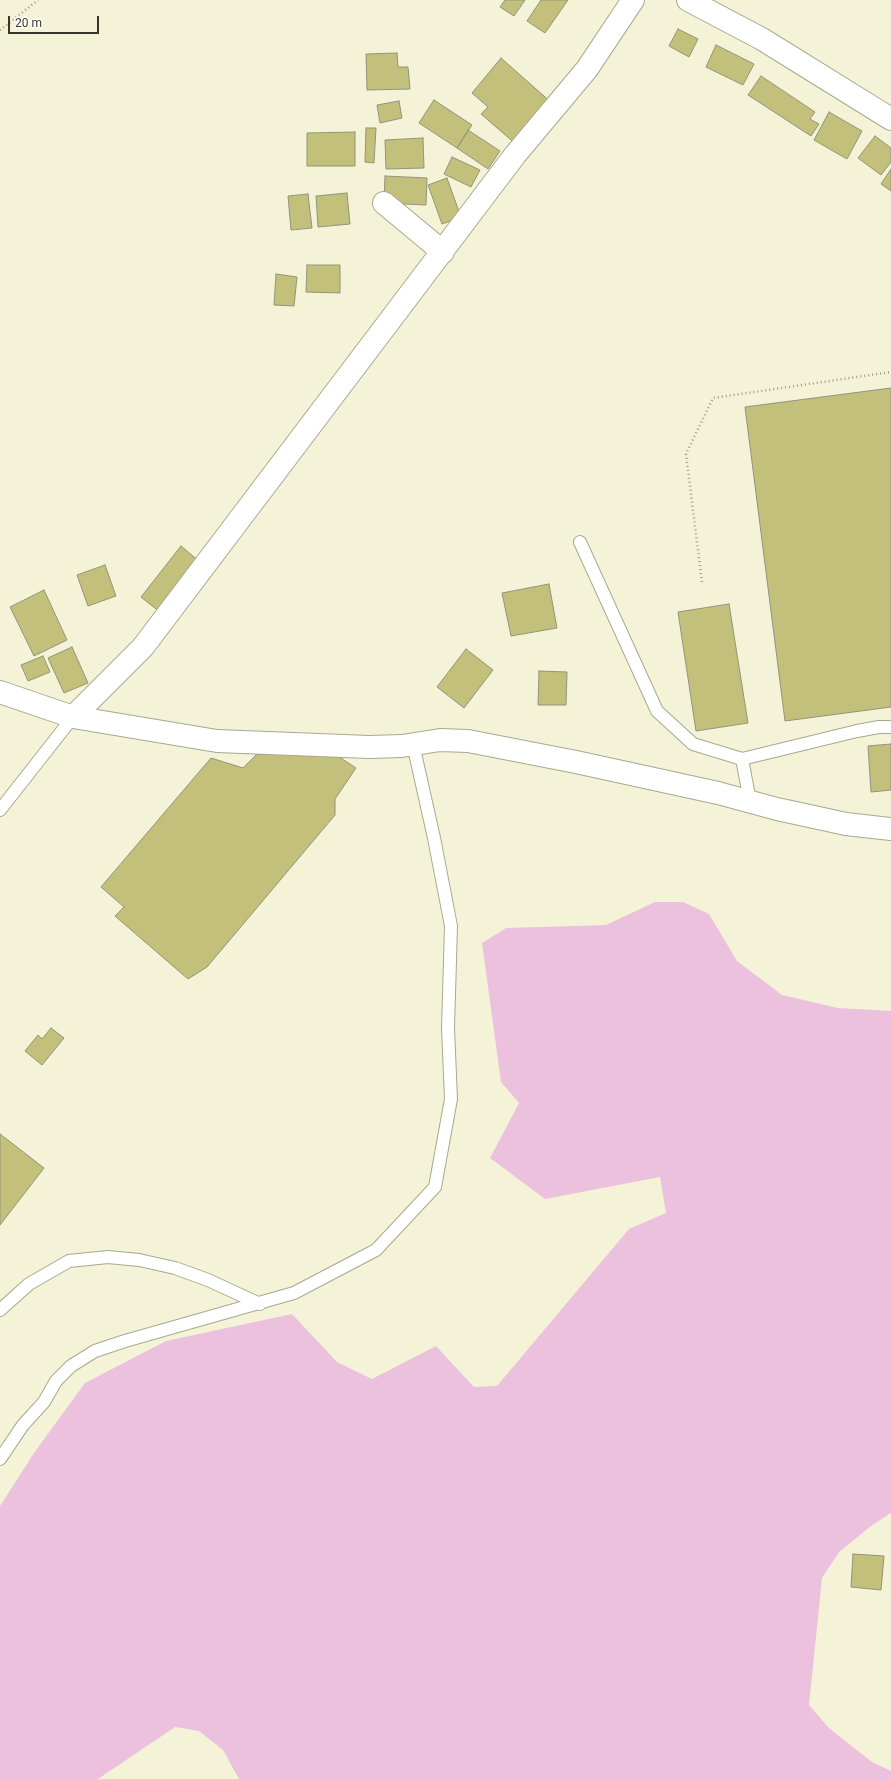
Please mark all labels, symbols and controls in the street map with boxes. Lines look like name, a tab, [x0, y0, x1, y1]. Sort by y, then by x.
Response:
scale bar	[10, 8, 101, 34]
text: 20 m	[15, 16, 42, 30]

